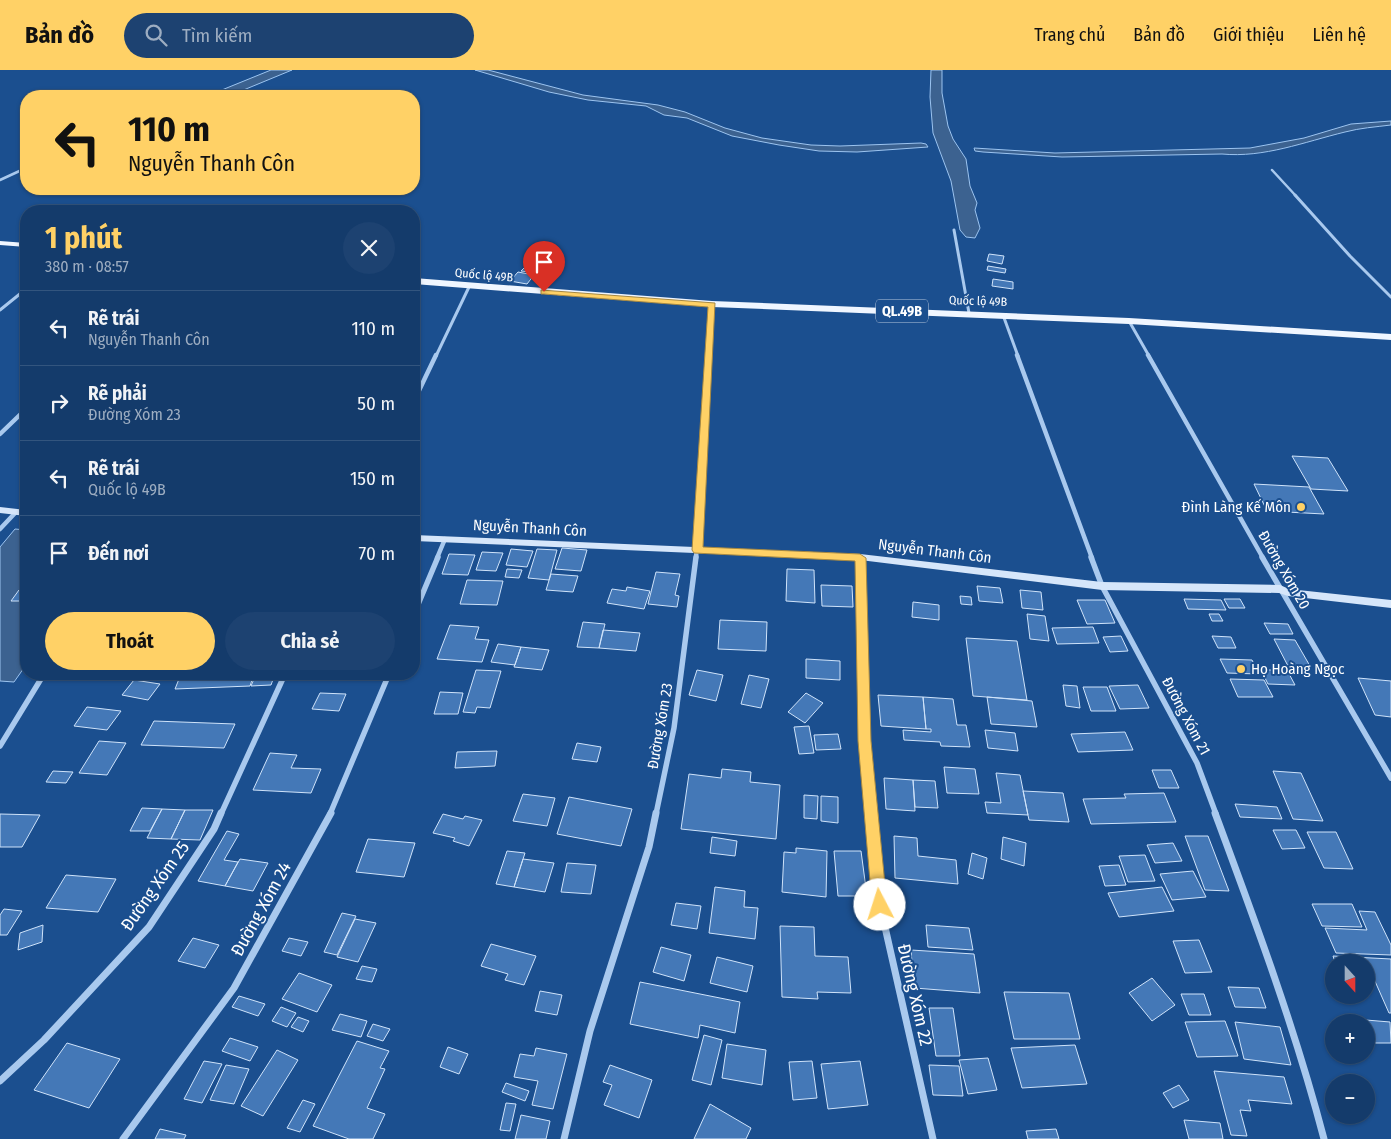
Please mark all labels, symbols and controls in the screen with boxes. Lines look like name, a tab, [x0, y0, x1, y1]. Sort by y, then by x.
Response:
search box	[124, 13, 474, 58]
text: Bản đồ	[25, 21, 94, 49]
icon: search	[142, 21, 170, 49]
text: Tìm kiếm	[182, 24, 252, 47]
text: Trang chủ	[1034, 24, 1105, 46]
text: Bản đồ	[1133, 24, 1185, 46]
text: Giới thiệu	[1213, 24, 1285, 46]
text: Liên hệ	[1313, 24, 1366, 46]
text: 110 m	[128, 108, 210, 150]
icon: left	[45, 110, 110, 175]
text: Nguyễn Thanh Côn	[128, 150, 295, 177]
text: 1 phút	[45, 220, 122, 256]
button: close	[343, 222, 395, 274]
pin	[523, 241, 565, 292]
icon: arrive	[530, 248, 558, 276]
text: 380 m · 08:57	[45, 257, 129, 276]
street label: Quốc lộ 49B	[454, 264, 514, 285]
street label: Quốc lộ 49B	[949, 292, 1008, 309]
road number: QL.49B	[876, 300, 928, 322]
text: Rẽ trái	[88, 307, 139, 330]
icon: left	[45, 314, 73, 342]
text: 110 m	[351, 317, 395, 340]
text: Nguyễn Thanh Côn	[88, 330, 210, 349]
text: Rẽ phải	[88, 382, 147, 405]
icon: right	[45, 389, 73, 417]
text: 50 m	[357, 392, 395, 415]
text: Đường Xóm 23	[88, 405, 181, 424]
text: Rẽ trái	[88, 457, 139, 480]
icon: left	[45, 464, 73, 492]
text: 150 m	[350, 467, 395, 490]
text: Quốc lộ 49B	[88, 480, 166, 499]
place label: Đình Làng Kế Môn	[1181, 498, 1291, 516]
marker: Đình Làng Kế Môn	[1295, 501, 1307, 513]
street label: Nguyễn Thanh Côn	[473, 516, 587, 540]
street label: Đường Xóm 20	[1254, 527, 1314, 613]
street label: Nguyễn Thanh Côn	[877, 535, 993, 567]
icon: arrive	[45, 539, 73, 567]
text: Đến nơi	[88, 542, 149, 565]
text: 70 m	[359, 542, 395, 565]
button: Thoát	[45, 612, 215, 670]
button: Chia sẻ	[225, 612, 395, 670]
place label: Họ Hoàng Ngọc	[1251, 660, 1345, 678]
marker: Họ Hoàng Ngọc	[1235, 663, 1247, 675]
street label: Đường Xóm 21	[1158, 674, 1214, 758]
street label: Đường Xóm 23	[644, 681, 676, 770]
street label: Đường Xóm 25	[116, 837, 194, 935]
street label: Đường Xóm 24	[226, 858, 296, 960]
position arrow	[853, 878, 905, 930]
street label: Đường Xóm 22	[893, 942, 937, 1048]
north arrow	[1325, 954, 1375, 1004]
map controls	[1325, 954, 1375, 1124]
button: +	[1325, 1014, 1375, 1064]
button: −	[1325, 1074, 1375, 1124]

